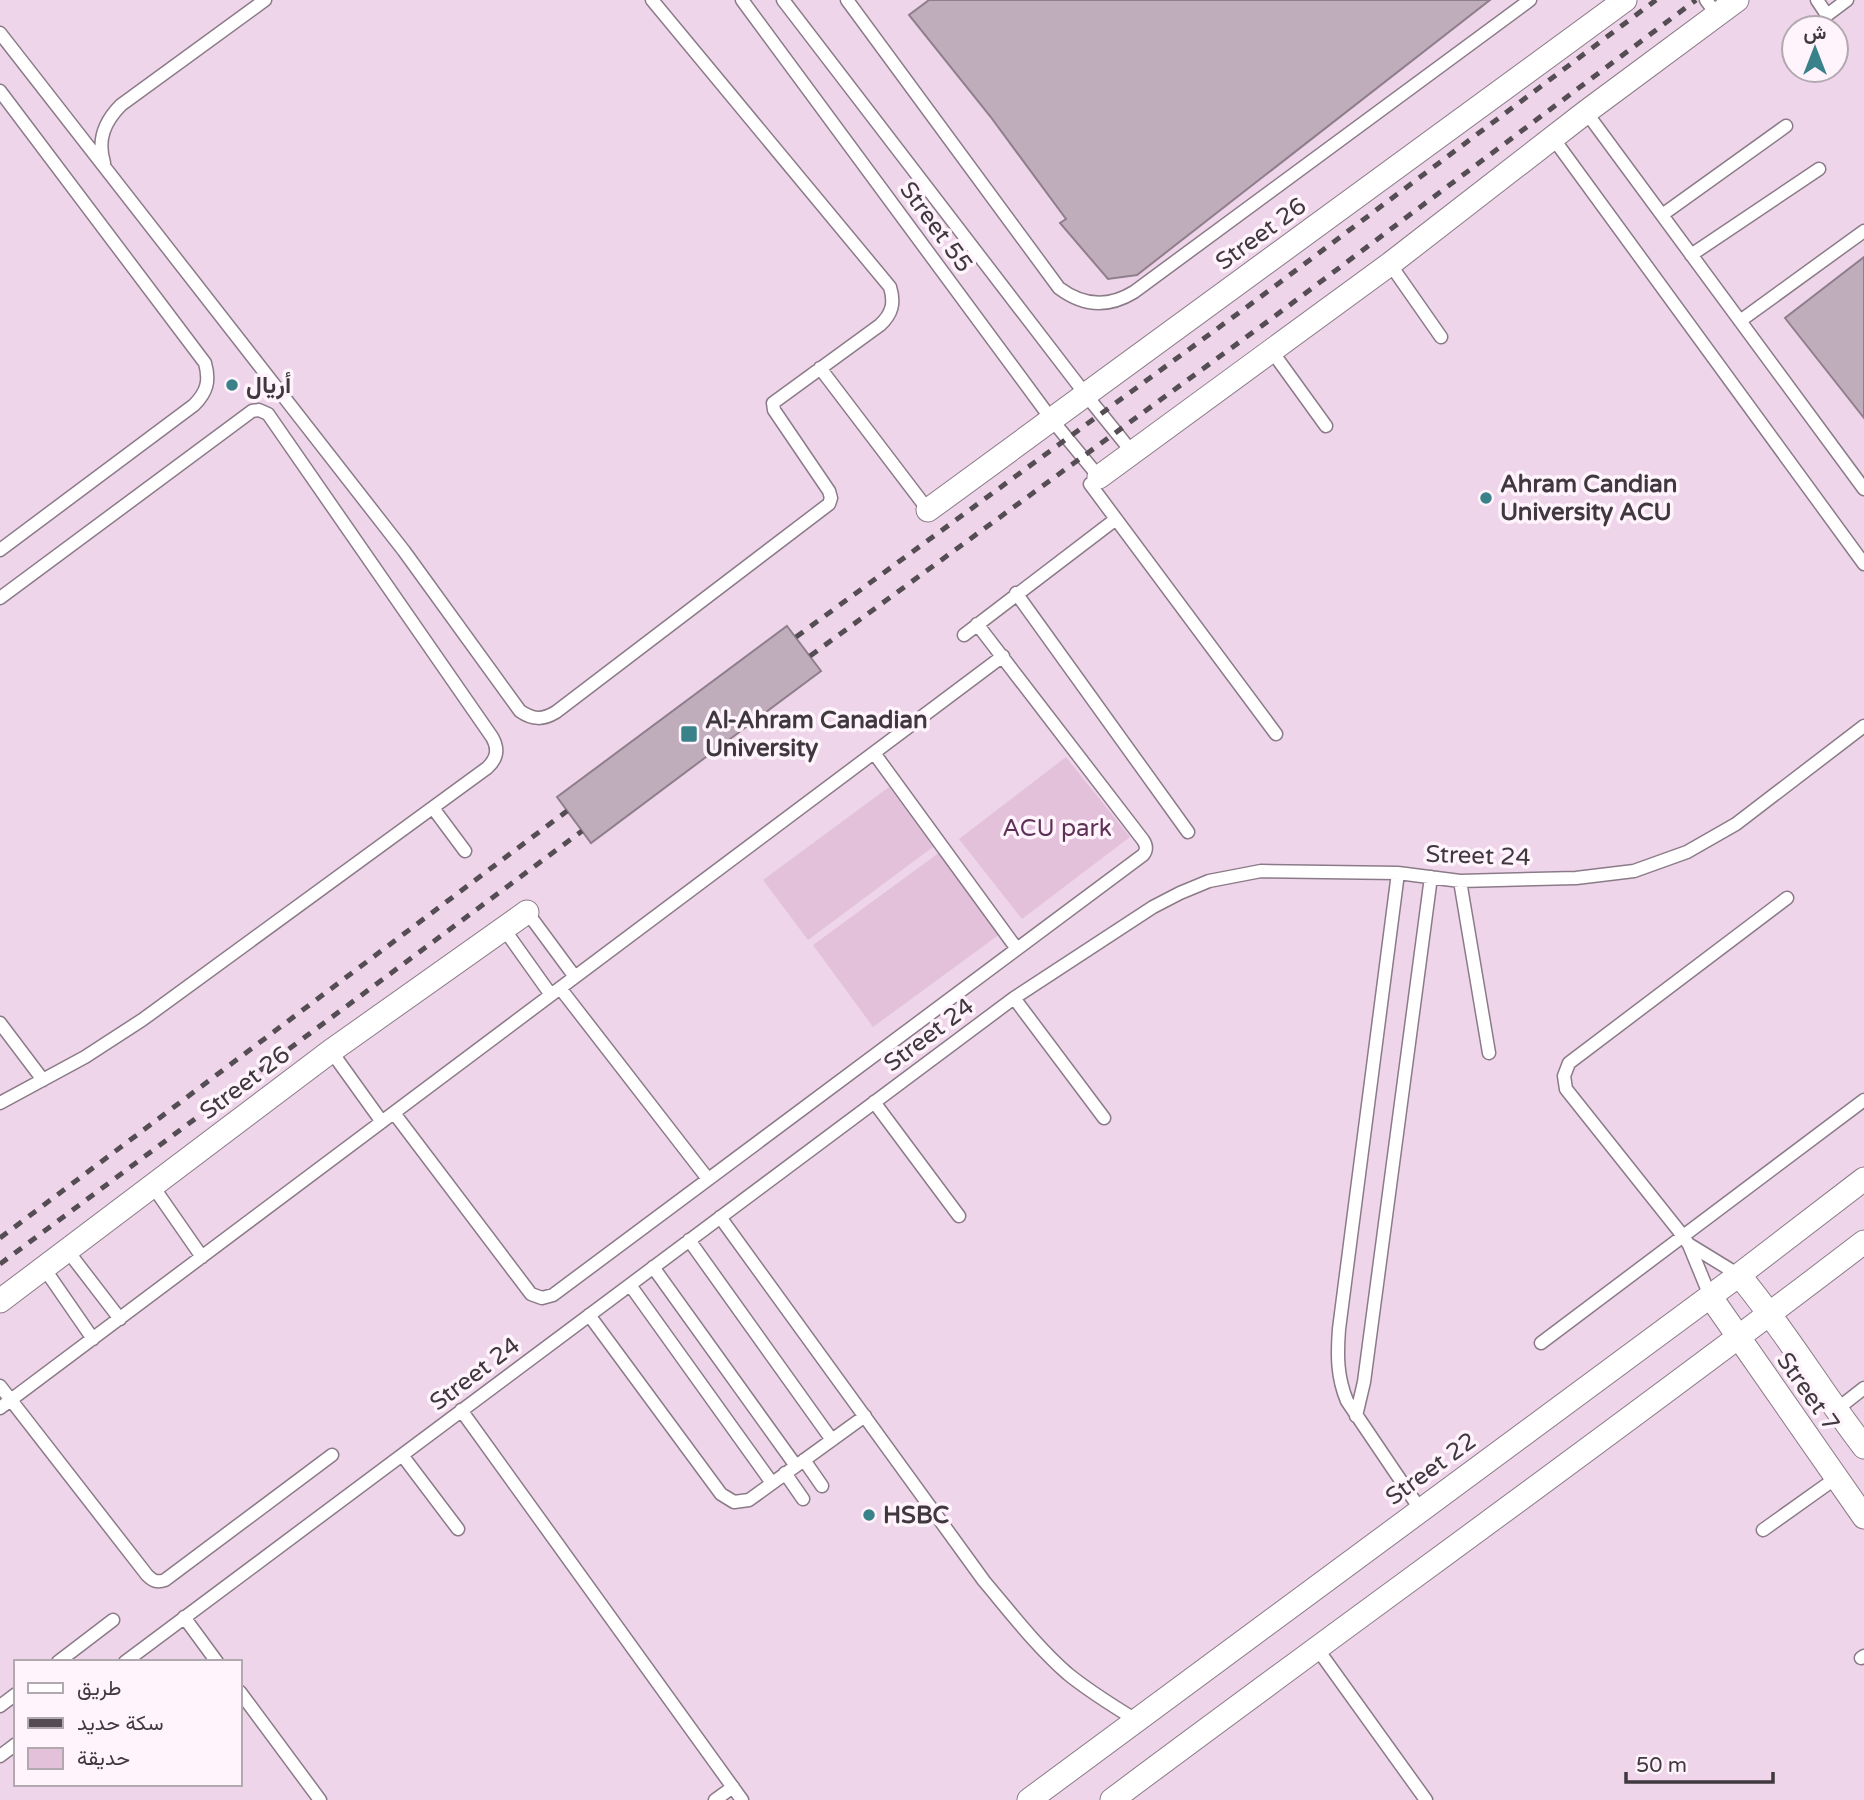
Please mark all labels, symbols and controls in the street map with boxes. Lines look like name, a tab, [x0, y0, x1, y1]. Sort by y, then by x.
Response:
north arrow	[1780, 14, 1850, 84]
text: ش	[1804, 22, 1827, 44]
street label: Street 55	[893, 176, 979, 278]
street label: Street 26	[1210, 191, 1312, 277]
place label: أريال	[246, 371, 291, 400]
marker: أريال	[224, 377, 240, 393]
place label: Ahram Candian University ACU	[1500, 470, 1677, 527]
marker: Ahram Candian University ACU	[1478, 490, 1494, 506]
place label: Al-Ahram Canadian University	[705, 706, 928, 763]
marker: Al-Ahram Canadian University	[679, 724, 699, 744]
park label: ACU park	[1002, 814, 1112, 843]
street label: Street 24	[1425, 840, 1531, 872]
street label: Street 24	[878, 992, 980, 1078]
street label: Street 26	[194, 1040, 296, 1126]
street label: Street 24	[424, 1331, 526, 1417]
street label: Street 7	[1770, 1347, 1846, 1437]
street label: Street 22	[1380, 1426, 1482, 1512]
place label: HSBC	[883, 1501, 950, 1530]
marker: HSBC	[861, 1507, 877, 1523]
legend	[14, 1660, 242, 1786]
text: طريق	[77, 1676, 122, 1701]
text: سكة حديد	[77, 1711, 164, 1736]
scale bar	[1626, 1741, 1773, 1785]
text: حديقة	[77, 1746, 130, 1771]
text: 50 m	[1636, 1753, 1687, 1778]

